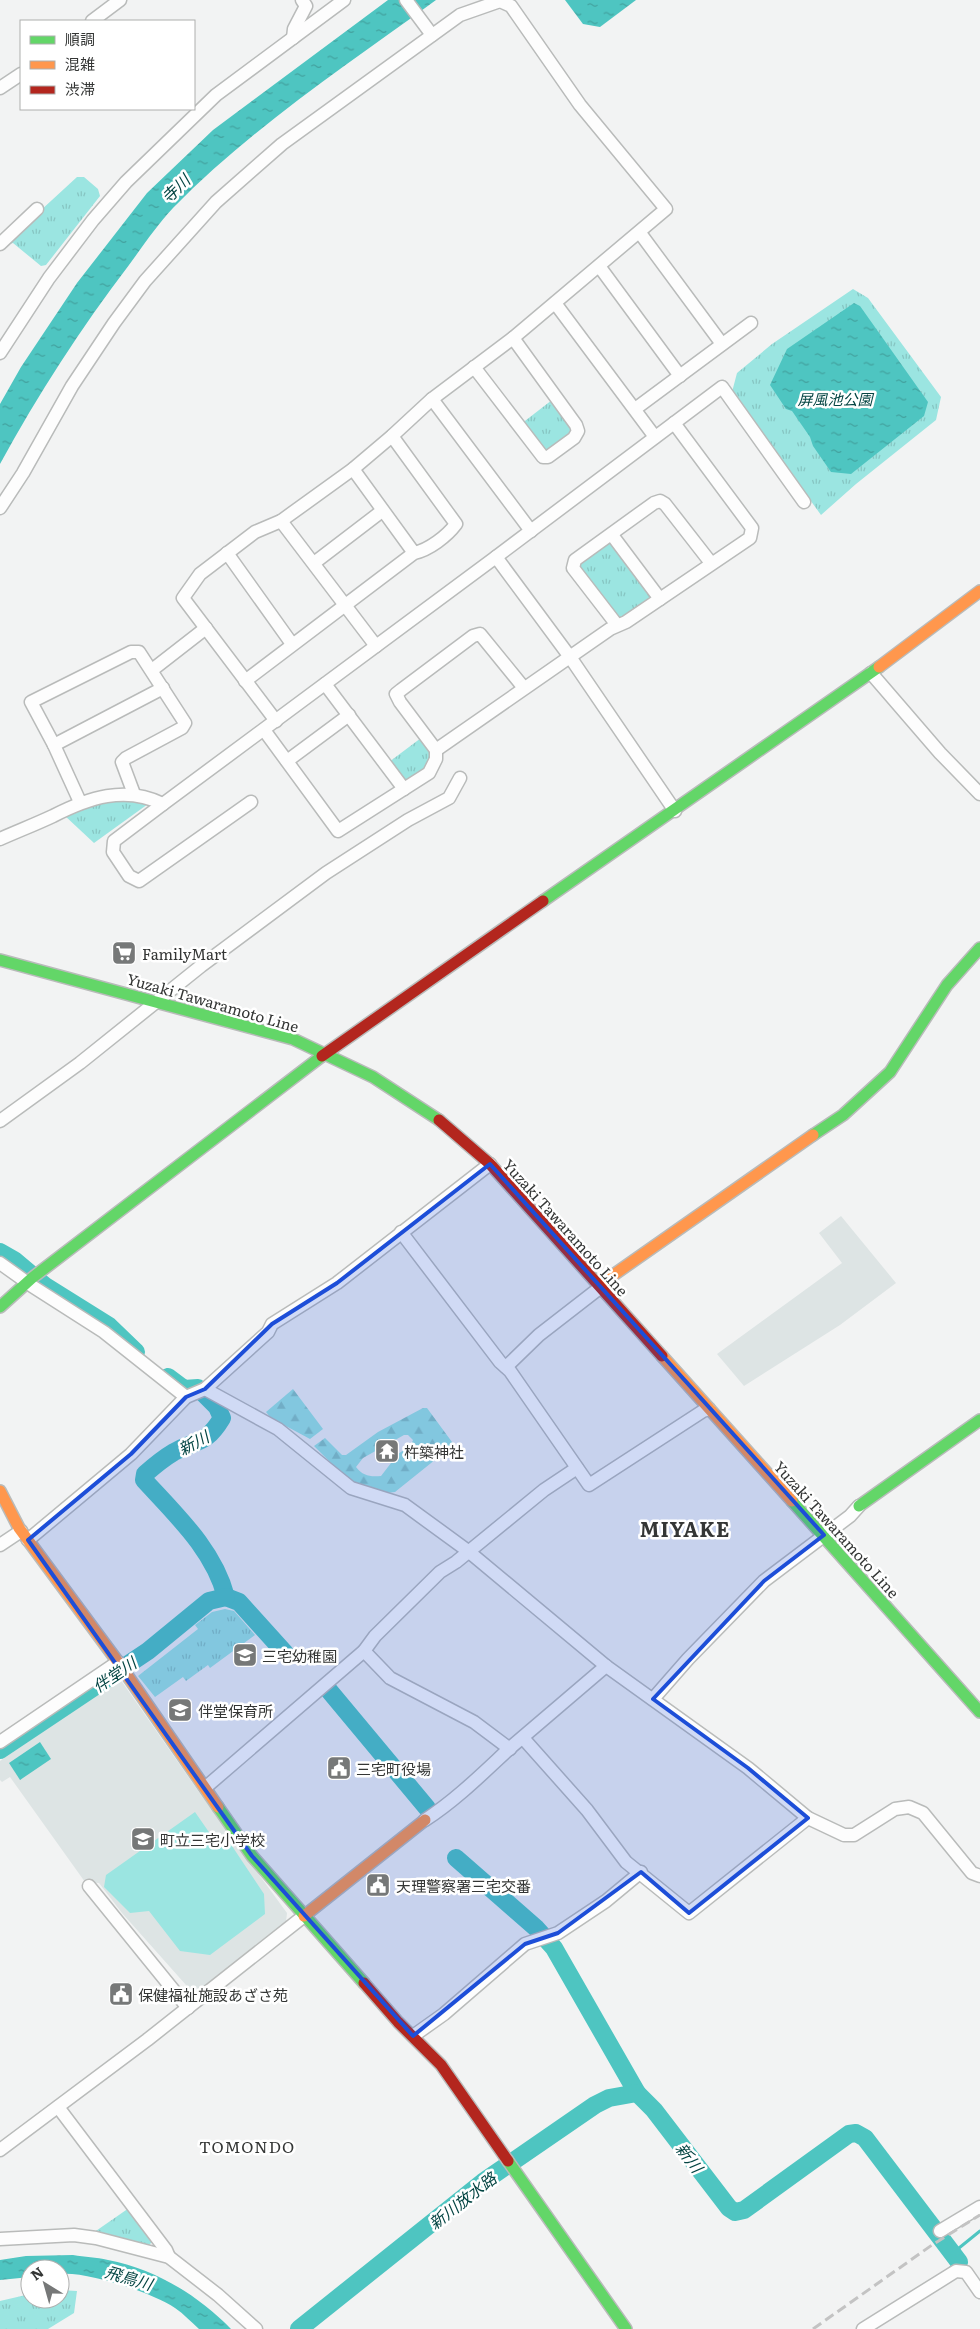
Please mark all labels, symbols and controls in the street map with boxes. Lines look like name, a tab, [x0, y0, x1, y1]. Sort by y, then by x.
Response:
legend	[20, 20, 195, 110]
text: 順調	[65, 27, 95, 50]
text: 混雑	[65, 52, 95, 75]
text: 渋滞	[65, 77, 95, 100]
water label: 寺川	[155, 167, 196, 208]
park label: 屏風池公園	[797, 387, 874, 410]
supermarket icon: FamilyMart	[111, 940, 137, 966]
place label: FamilyMart	[142, 942, 227, 965]
street label: Yuzaki Tawaramoto Line	[124, 966, 302, 1038]
street label: Yuzaki Tawaramoto Line	[498, 1153, 634, 1301]
water label: 新川	[173, 1423, 215, 1460]
temple icon: 杵築神社	[374, 1438, 400, 1464]
place label: 杵築神社	[404, 1440, 464, 1463]
street label: Yuzaki Tawaramoto Line	[769, 1455, 905, 1603]
district label: MIYAKE	[640, 1513, 730, 1543]
school or university icon: 三宅幼稚園	[232, 1642, 258, 1668]
place label: 三宅幼稚園	[262, 1644, 337, 1667]
water label: 伴堂川	[87, 1650, 142, 1697]
school or university icon: 伴堂保育所	[167, 1697, 193, 1723]
place label: 伴堂保育所	[198, 1699, 273, 1722]
public building icon: 三宅町役場	[326, 1755, 352, 1781]
place label: 三宅町役場	[356, 1757, 431, 1780]
school or university icon: 町立三宅小学校	[130, 1826, 156, 1852]
place label: 町立三宅小学校	[160, 1828, 265, 1851]
public building icon: 天理警察署三宅交番	[365, 1872, 391, 1898]
place label: 天理警察署三宅交番	[396, 1874, 531, 1897]
public building icon: 保健福祉施設あざさ苑	[108, 1981, 134, 2007]
place label: 保健福祉施設あざさ苑	[138, 1983, 288, 2006]
district label: TOMONDO	[199, 2134, 295, 2158]
water label: 新川	[671, 2137, 710, 2179]
water label: 新川放水路	[423, 2165, 502, 2234]
north arrow	[20, 2259, 70, 2309]
water label: 飛鳥川	[103, 2259, 157, 2296]
text: N	[26, 2261, 47, 2284]

